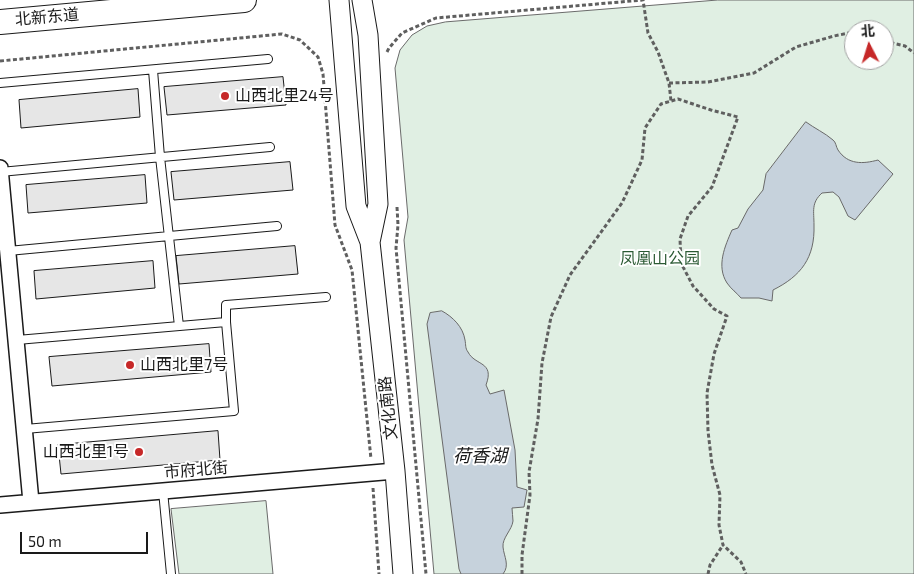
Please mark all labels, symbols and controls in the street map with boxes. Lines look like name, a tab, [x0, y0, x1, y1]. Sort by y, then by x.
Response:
street label: 北新东道	[14, 5, 80, 29]
north arrow	[844, 20, 894, 70]
text: 北	[860, 21, 875, 40]
place label: 山西北里24号	[235, 86, 334, 106]
marker: 山西北里24号	[219, 90, 231, 102]
park label: 凤凰山公园	[620, 249, 700, 269]
place label: 山西北里7号	[140, 355, 228, 375]
marker: 山西北里7号	[124, 359, 136, 371]
street label: 文化南路	[375, 375, 401, 441]
place label: 山西北里1号	[43, 442, 129, 462]
water label: 荷香湖	[453, 445, 507, 467]
marker: 山西北里1号	[133, 446, 145, 458]
street label: 市府北街	[163, 458, 229, 482]
scale bar	[22, 522, 150, 554]
text: 50 m	[28, 532, 62, 550]

